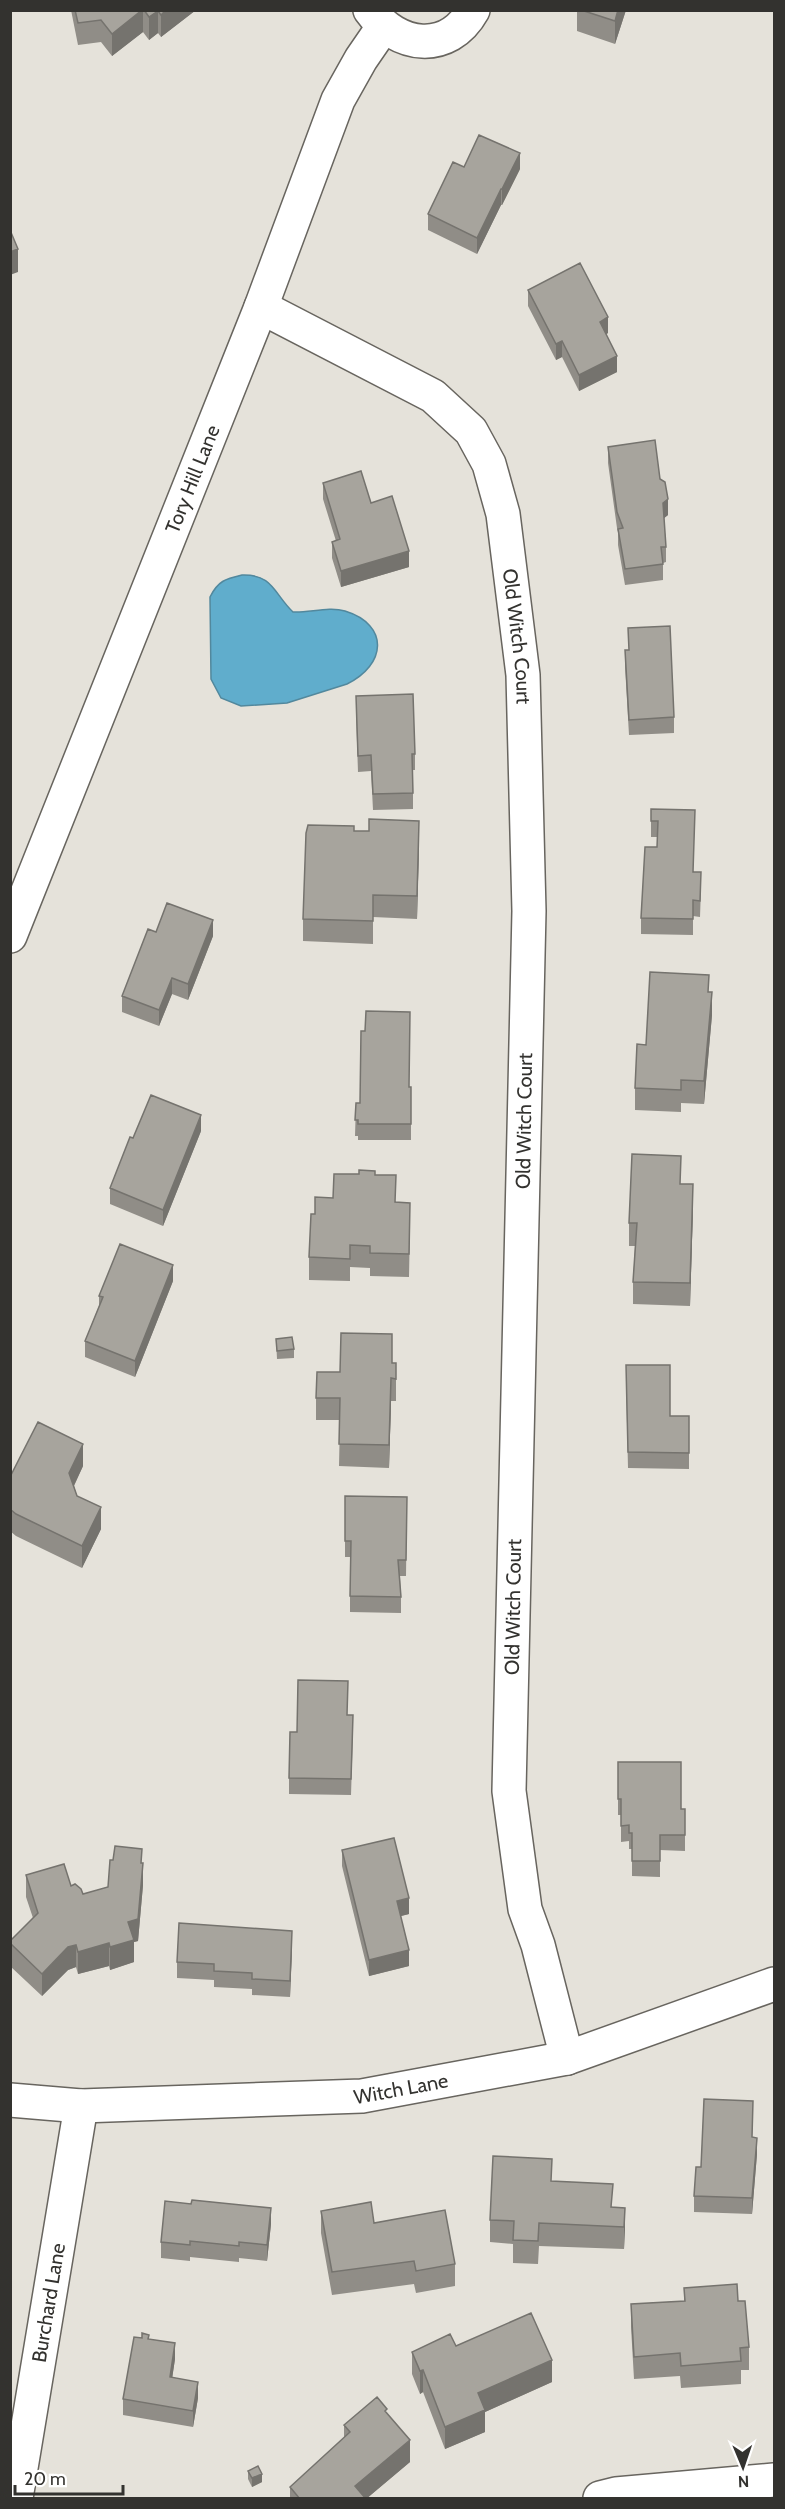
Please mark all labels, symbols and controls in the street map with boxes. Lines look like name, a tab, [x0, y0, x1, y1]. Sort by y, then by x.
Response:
street label: Tory Hill Lane	[160, 422, 225, 537]
street label: Old Witch Court	[498, 567, 536, 705]
street label: Old Witch Court	[511, 1052, 537, 1189]
street label: Old Witch Court	[500, 1538, 526, 1675]
street label: Witch Lane	[352, 2068, 450, 2109]
street label: Burchard Lane	[27, 2241, 70, 2364]
north arrow	[713, 2437, 773, 2497]
scale bar	[15, 2458, 123, 2496]
text: 20 m	[24, 2468, 66, 2490]
text: N	[738, 2472, 749, 2491]

